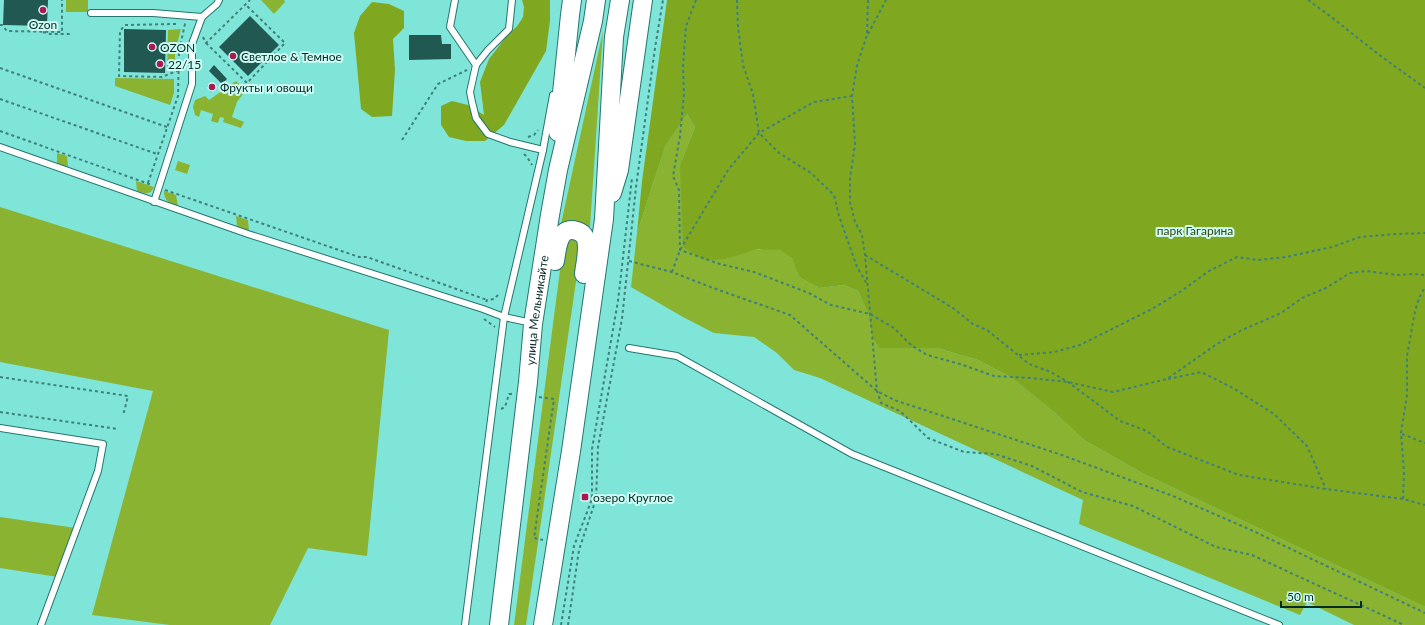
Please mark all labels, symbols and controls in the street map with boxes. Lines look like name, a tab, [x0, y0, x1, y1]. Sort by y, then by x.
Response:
marker: Ozon	[38, 5, 48, 15]
place label: Ozon	[29, 17, 57, 32]
place label: OZON	[160, 40, 195, 55]
marker: OZON	[147, 42, 157, 52]
place label: Светлое & Темное	[241, 49, 342, 64]
marker: Светлое & Темное	[228, 51, 238, 61]
place label: 22/15	[168, 57, 201, 72]
marker: 22/15	[155, 59, 165, 69]
place label: Фрукты и овощи	[220, 80, 313, 95]
marker: Фрукты и овощи	[207, 82, 217, 92]
park label: парк Гагарина	[1157, 223, 1233, 238]
street label: улица Мельникайте	[522, 254, 551, 366]
place label: озеро Круглое	[593, 490, 673, 505]
marker: озеро Круглое	[580, 492, 590, 502]
scale bar	[1281, 583, 1361, 609]
text: 50 m	[1287, 589, 1314, 604]

